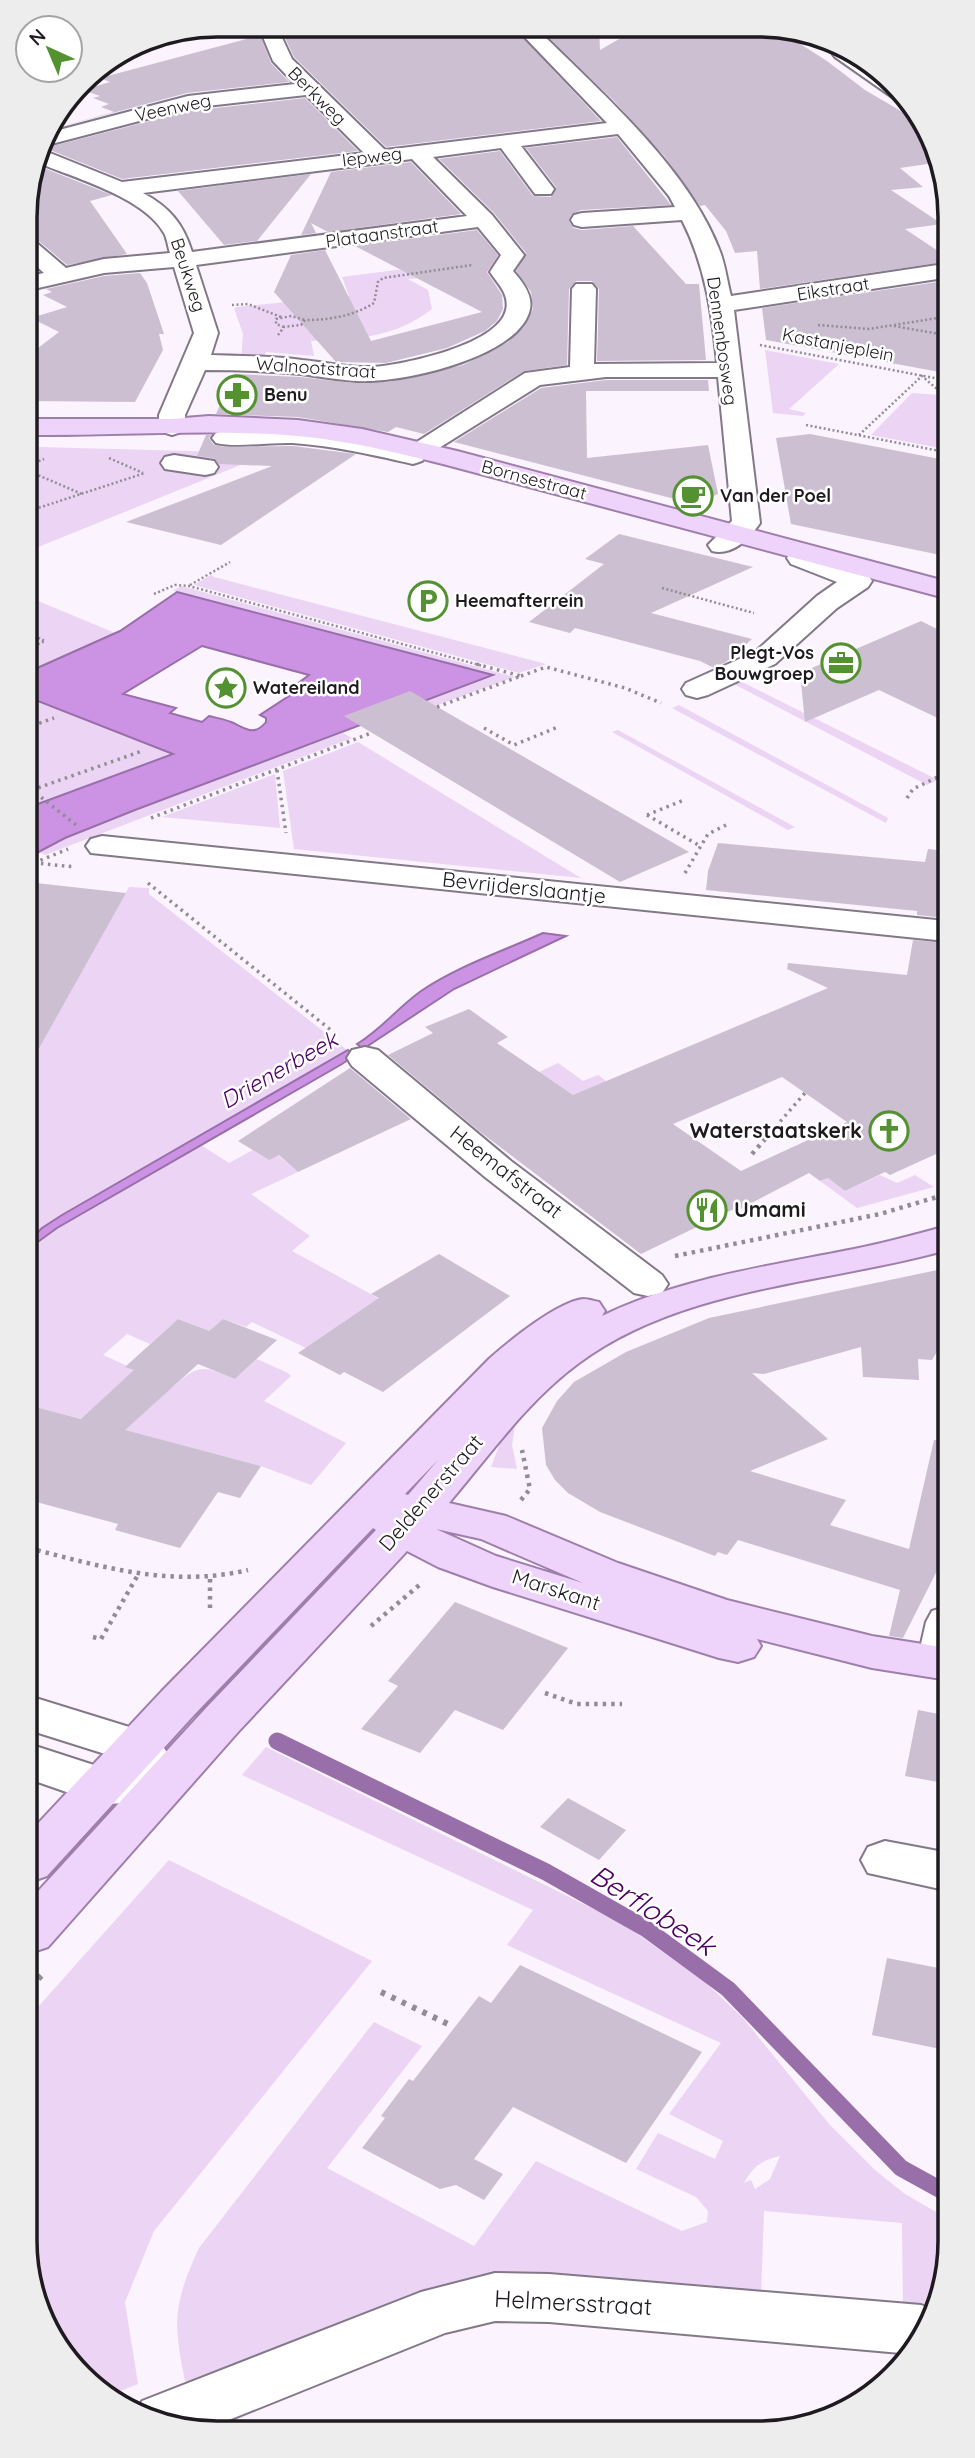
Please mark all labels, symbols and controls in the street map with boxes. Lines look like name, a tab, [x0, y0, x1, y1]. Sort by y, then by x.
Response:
north arrow	[14, 14, 84, 84]
text: N	[24, 23, 51, 50]
street label: Berkweg	[283, 62, 351, 130]
street label: Veenweg	[133, 88, 213, 127]
street label: Iepweg	[341, 141, 403, 172]
street label: Plataanstraat	[324, 214, 440, 253]
street label: Beukweg	[166, 235, 211, 315]
street label: Eikstraat	[795, 271, 871, 306]
street label: Dennenbosweg	[702, 275, 743, 407]
street label: Kastanjeplein	[780, 322, 896, 367]
street label: Walnootstraat	[255, 352, 377, 383]
pharmacy icon: Benu	[216, 374, 258, 416]
place label: Benu	[264, 383, 308, 406]
street label: Bornsestraat	[479, 454, 589, 505]
cafe icon: Van der Poel	[672, 475, 714, 517]
place label: Van der Poel	[720, 484, 831, 507]
parking icon: Heemafterrein	[407, 580, 449, 622]
place label: Heemafterrein	[455, 589, 584, 612]
place label: Plegt-Vos Bouwgroep	[715, 641, 814, 685]
office icon: Plegt-Vos Bouwgroep	[820, 642, 862, 684]
place icon: Watereiland	[205, 667, 247, 709]
place label: Watereiland	[253, 676, 360, 699]
street label: Bevrijderslaantje	[441, 865, 607, 909]
water label: Drienerbeek	[215, 1023, 344, 1115]
church icon: Waterstaatskerk	[868, 1110, 910, 1152]
place label: Waterstaatskerk	[690, 1117, 862, 1143]
street label: Heemafstraat	[445, 1119, 568, 1223]
restaurant icon: Umami	[686, 1189, 728, 1231]
place label: Umami	[734, 1196, 806, 1222]
street label: Deldenerstraat	[373, 1429, 488, 1556]
street label: Marskant	[509, 1563, 604, 1615]
water label: Berflobeek	[584, 1856, 725, 1965]
street label: Helmersstraat	[493, 2283, 653, 2321]

